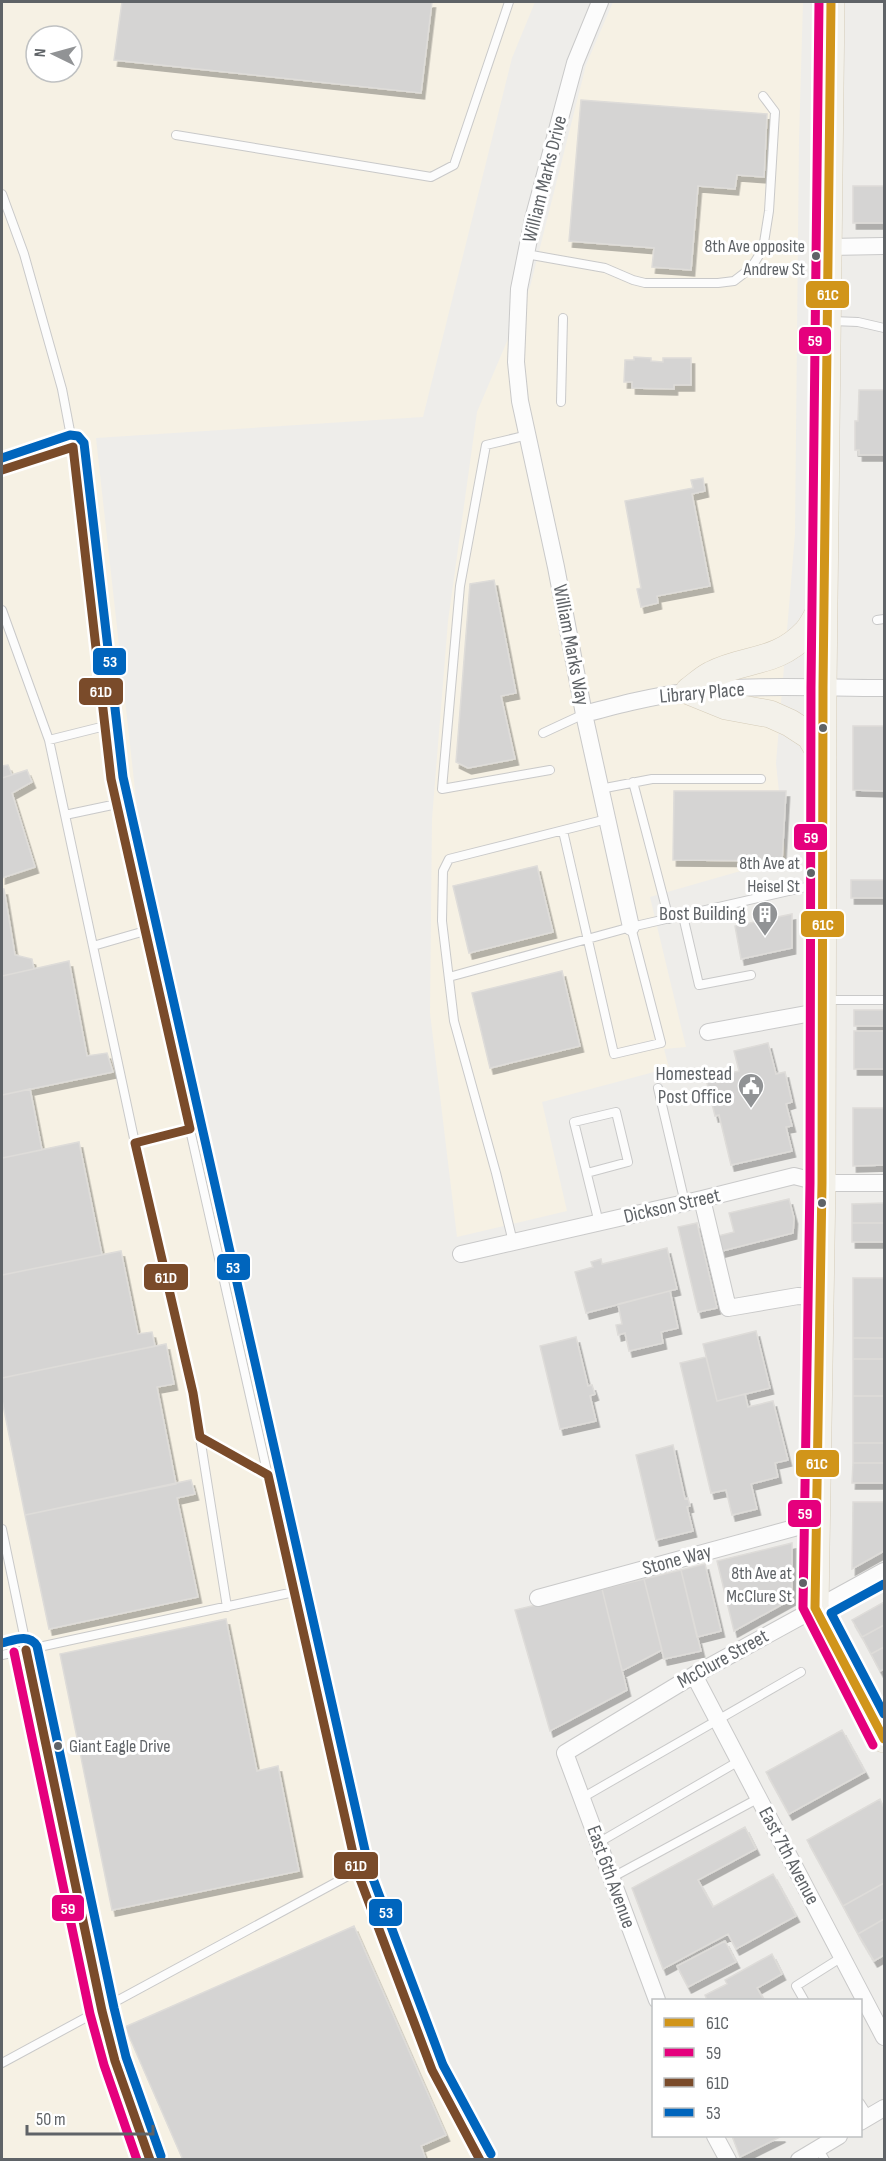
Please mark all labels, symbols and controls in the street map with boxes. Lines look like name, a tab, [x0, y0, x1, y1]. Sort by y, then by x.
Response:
north arrow	[24, 24, 84, 84]
text: N	[31, 48, 50, 58]
street label: William Marks Drive	[518, 113, 572, 245]
place label: 8th Ave opposite Andrew St	[704, 236, 805, 280]
marker: 8th Ave opposite Andrew St	[810, 250, 822, 262]
line badge: 61C	[805, 280, 850, 309]
text: 61C	[817, 286, 839, 305]
line badge: 59	[798, 326, 832, 355]
text: 59	[808, 332, 822, 351]
street label: William Marks Way	[548, 582, 595, 708]
line badge: 53	[92, 647, 127, 676]
text: 53	[103, 653, 117, 672]
line badge: 61D	[78, 677, 124, 706]
street label: Library Place	[659, 677, 745, 709]
text: 61D	[90, 683, 112, 702]
unlabelled marker	[817, 722, 829, 734]
line badge: 59	[793, 823, 828, 851]
text: 59	[804, 829, 818, 848]
place label: 8th Ave at Heisel St	[739, 853, 800, 897]
marker: 8th Ave at Heisel St	[805, 867, 817, 879]
building icon: Bost Building	[750, 899, 780, 937]
place label: Bost Building	[659, 902, 746, 926]
line badge: 61C	[800, 910, 845, 938]
text: 61C	[812, 916, 834, 935]
place label: Homestead Post Office	[655, 1062, 732, 1109]
public building icon: Homestead Post Office	[736, 1071, 766, 1109]
street label: Dickson Street	[621, 1183, 723, 1229]
unlabelled marker	[816, 1197, 828, 1209]
line badge: 53	[216, 1253, 251, 1281]
text: 53	[226, 1259, 240, 1278]
line badge: 61D	[143, 1263, 189, 1291]
text: 61D	[155, 1269, 177, 1288]
line badge: 61C	[795, 1449, 840, 1478]
text: 61C	[806, 1455, 828, 1474]
line badge: 59	[787, 1499, 822, 1528]
text: 59	[798, 1505, 812, 1524]
street label: Stone Way	[640, 1539, 714, 1581]
place label: 8th Ave at McClure St	[726, 1563, 793, 1607]
marker: 8th Ave at McClure St	[797, 1577, 809, 1589]
street label: McClure Street	[673, 1624, 773, 1694]
place label: Giant Eagle Drive	[69, 1736, 171, 1757]
marker: Giant Eagle Drive	[52, 1740, 64, 1752]
street label: East 7th Avenue	[753, 1803, 825, 1909]
street label: East 6th Avenue	[581, 1822, 641, 1932]
line badge: 61D	[333, 1851, 379, 1880]
text: 61D	[345, 1857, 367, 1876]
line badge: 59	[51, 1894, 85, 1922]
line badge: 53	[368, 1898, 403, 1927]
text: 59	[61, 1900, 75, 1919]
text: 53	[379, 1904, 393, 1923]
legend	[652, 1999, 862, 2137]
text: 61C	[706, 2013, 729, 2034]
text: 59	[706, 2043, 721, 2064]
text: 61D	[706, 2073, 729, 2094]
scale bar	[27, 2098, 153, 2136]
text: 53	[706, 2103, 721, 2124]
text: 50 m	[36, 2109, 66, 2130]

